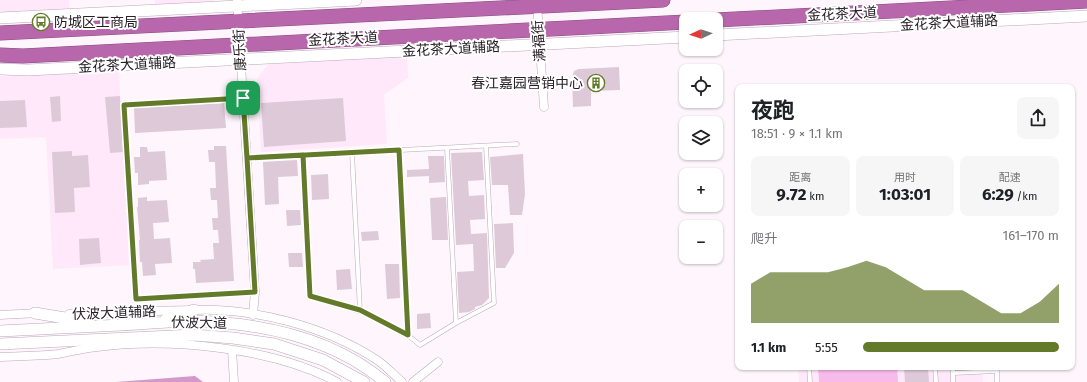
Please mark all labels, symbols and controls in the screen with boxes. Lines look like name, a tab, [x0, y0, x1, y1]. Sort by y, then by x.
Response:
street label: 金花茶大道	[807, 4, 877, 24]
bus stop icon: 防城区工商局	[31, 12, 51, 32]
north arrow	[679, 12, 723, 56]
map controls	[679, 12, 723, 264]
street label: 金花茶大道辅路	[900, 12, 998, 34]
place label: 防城区工商局	[54, 14, 138, 31]
street label: 满福街	[529, 19, 549, 63]
street label: 康乐街	[230, 29, 250, 71]
street label: 金花茶大道	[308, 29, 378, 49]
street label: 金花茶大道辅路	[402, 38, 500, 60]
street label: 金花茶大道辅路	[78, 54, 176, 76]
button: locate	[679, 64, 723, 108]
building icon: 春江嘉园营销中心	[586, 73, 606, 93]
place label: 春江嘉园营销中心	[471, 75, 583, 92]
pin	[226, 81, 260, 115]
icon: arrive	[232, 87, 254, 109]
text: 夜跑	[751, 97, 795, 124]
button: share	[1017, 97, 1059, 139]
button: layers	[679, 116, 723, 160]
text: 18:51 · 9 × 1.1 km	[751, 126, 843, 141]
button: +	[679, 168, 723, 212]
text: 距离	[789, 171, 811, 184]
text: 用时	[894, 171, 916, 184]
text: 配速	[999, 171, 1021, 184]
text: 9.72	[776, 184, 806, 205]
text: 1:03:01	[879, 184, 931, 205]
text: 6:29	[982, 184, 1014, 205]
text: km	[806, 190, 824, 203]
text: /km	[1014, 190, 1037, 203]
button: −	[679, 220, 723, 264]
text: 161–170 m	[1003, 228, 1059, 243]
text: 爬升	[751, 231, 777, 246]
street label: 伏波大道辅路	[72, 303, 156, 323]
street label: 伏波大道	[171, 314, 227, 332]
text: 1.1 km	[751, 340, 786, 355]
text: 5:55	[815, 340, 838, 355]

